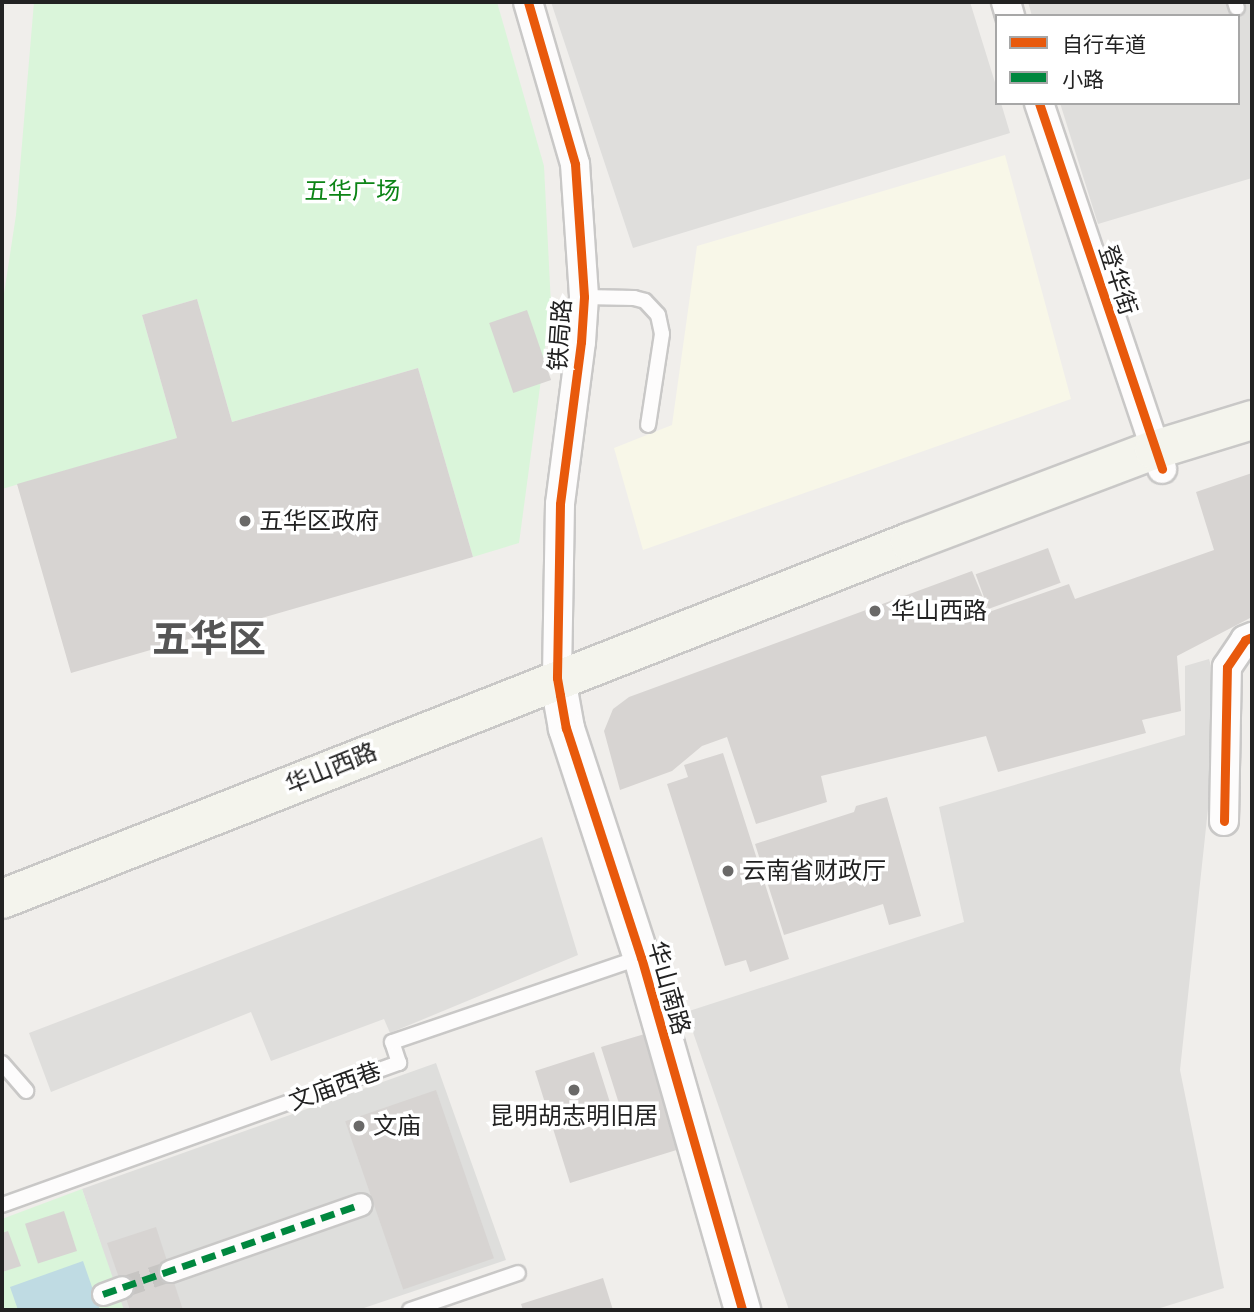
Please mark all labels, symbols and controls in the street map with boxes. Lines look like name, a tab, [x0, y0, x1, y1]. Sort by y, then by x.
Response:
legend	[995, 14, 1240, 105]
text: 自行车道	[1062, 32, 1146, 56]
text: 小路	[1062, 67, 1104, 91]
park label: 五华广场	[304, 177, 400, 205]
street label: 登华街	[1093, 241, 1143, 319]
street label: 铁局路	[543, 298, 577, 372]
place label: 五华区政府	[259, 507, 379, 535]
marker: 五华区政府	[237, 513, 253, 529]
place label: 华山西路	[891, 597, 987, 625]
marker: 华山西路	[865, 601, 885, 621]
district label: 五华区	[152, 616, 266, 662]
street label: 华山西路	[281, 737, 381, 799]
place label: 云南省财政厅	[742, 857, 886, 885]
marker: 云南省财政厅	[720, 863, 736, 879]
street label: 华山南路	[642, 938, 696, 1038]
street label: 文庙西巷	[285, 1056, 385, 1116]
marker: 昆明胡志明旧居	[566, 1082, 582, 1098]
place label: 昆明胡志明旧居	[490, 1102, 658, 1130]
place label: 文庙	[373, 1112, 421, 1140]
marker: 文庙	[351, 1118, 367, 1134]

